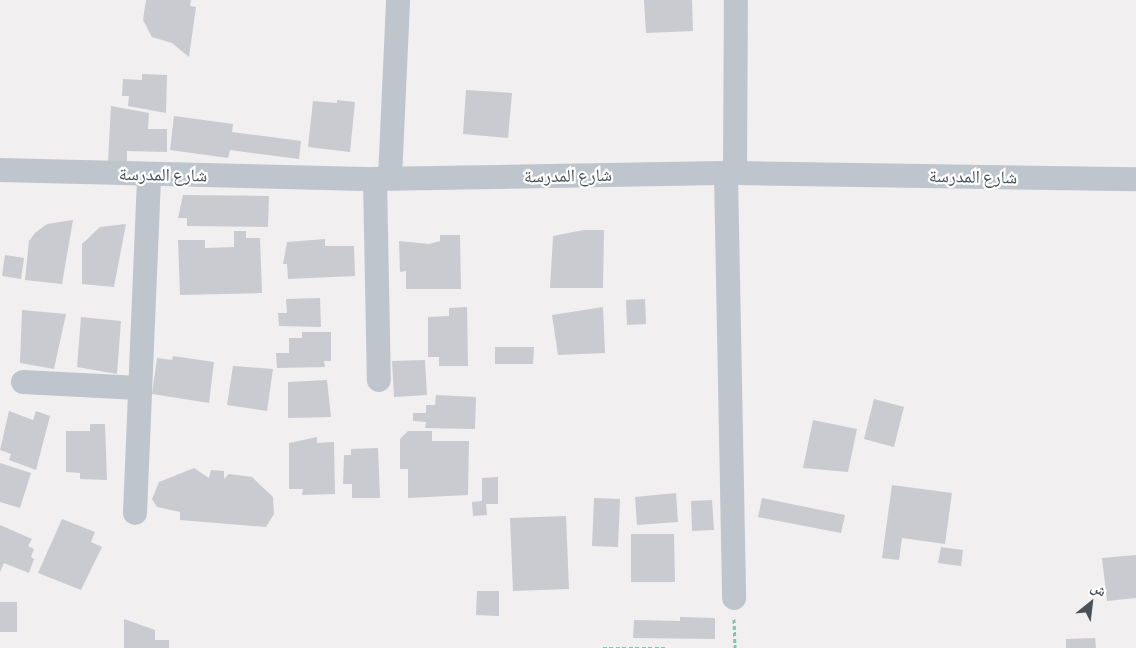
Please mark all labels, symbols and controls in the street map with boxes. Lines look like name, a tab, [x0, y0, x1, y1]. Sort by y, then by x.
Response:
street label: شارع المدرسة	[119, 164, 207, 188]
street label: شارع المدرسة	[524, 165, 612, 189]
street label: شارع المدرسة	[929, 166, 1017, 190]
north arrow	[1066, 578, 1116, 628]
text: ش	[1088, 580, 1108, 600]

